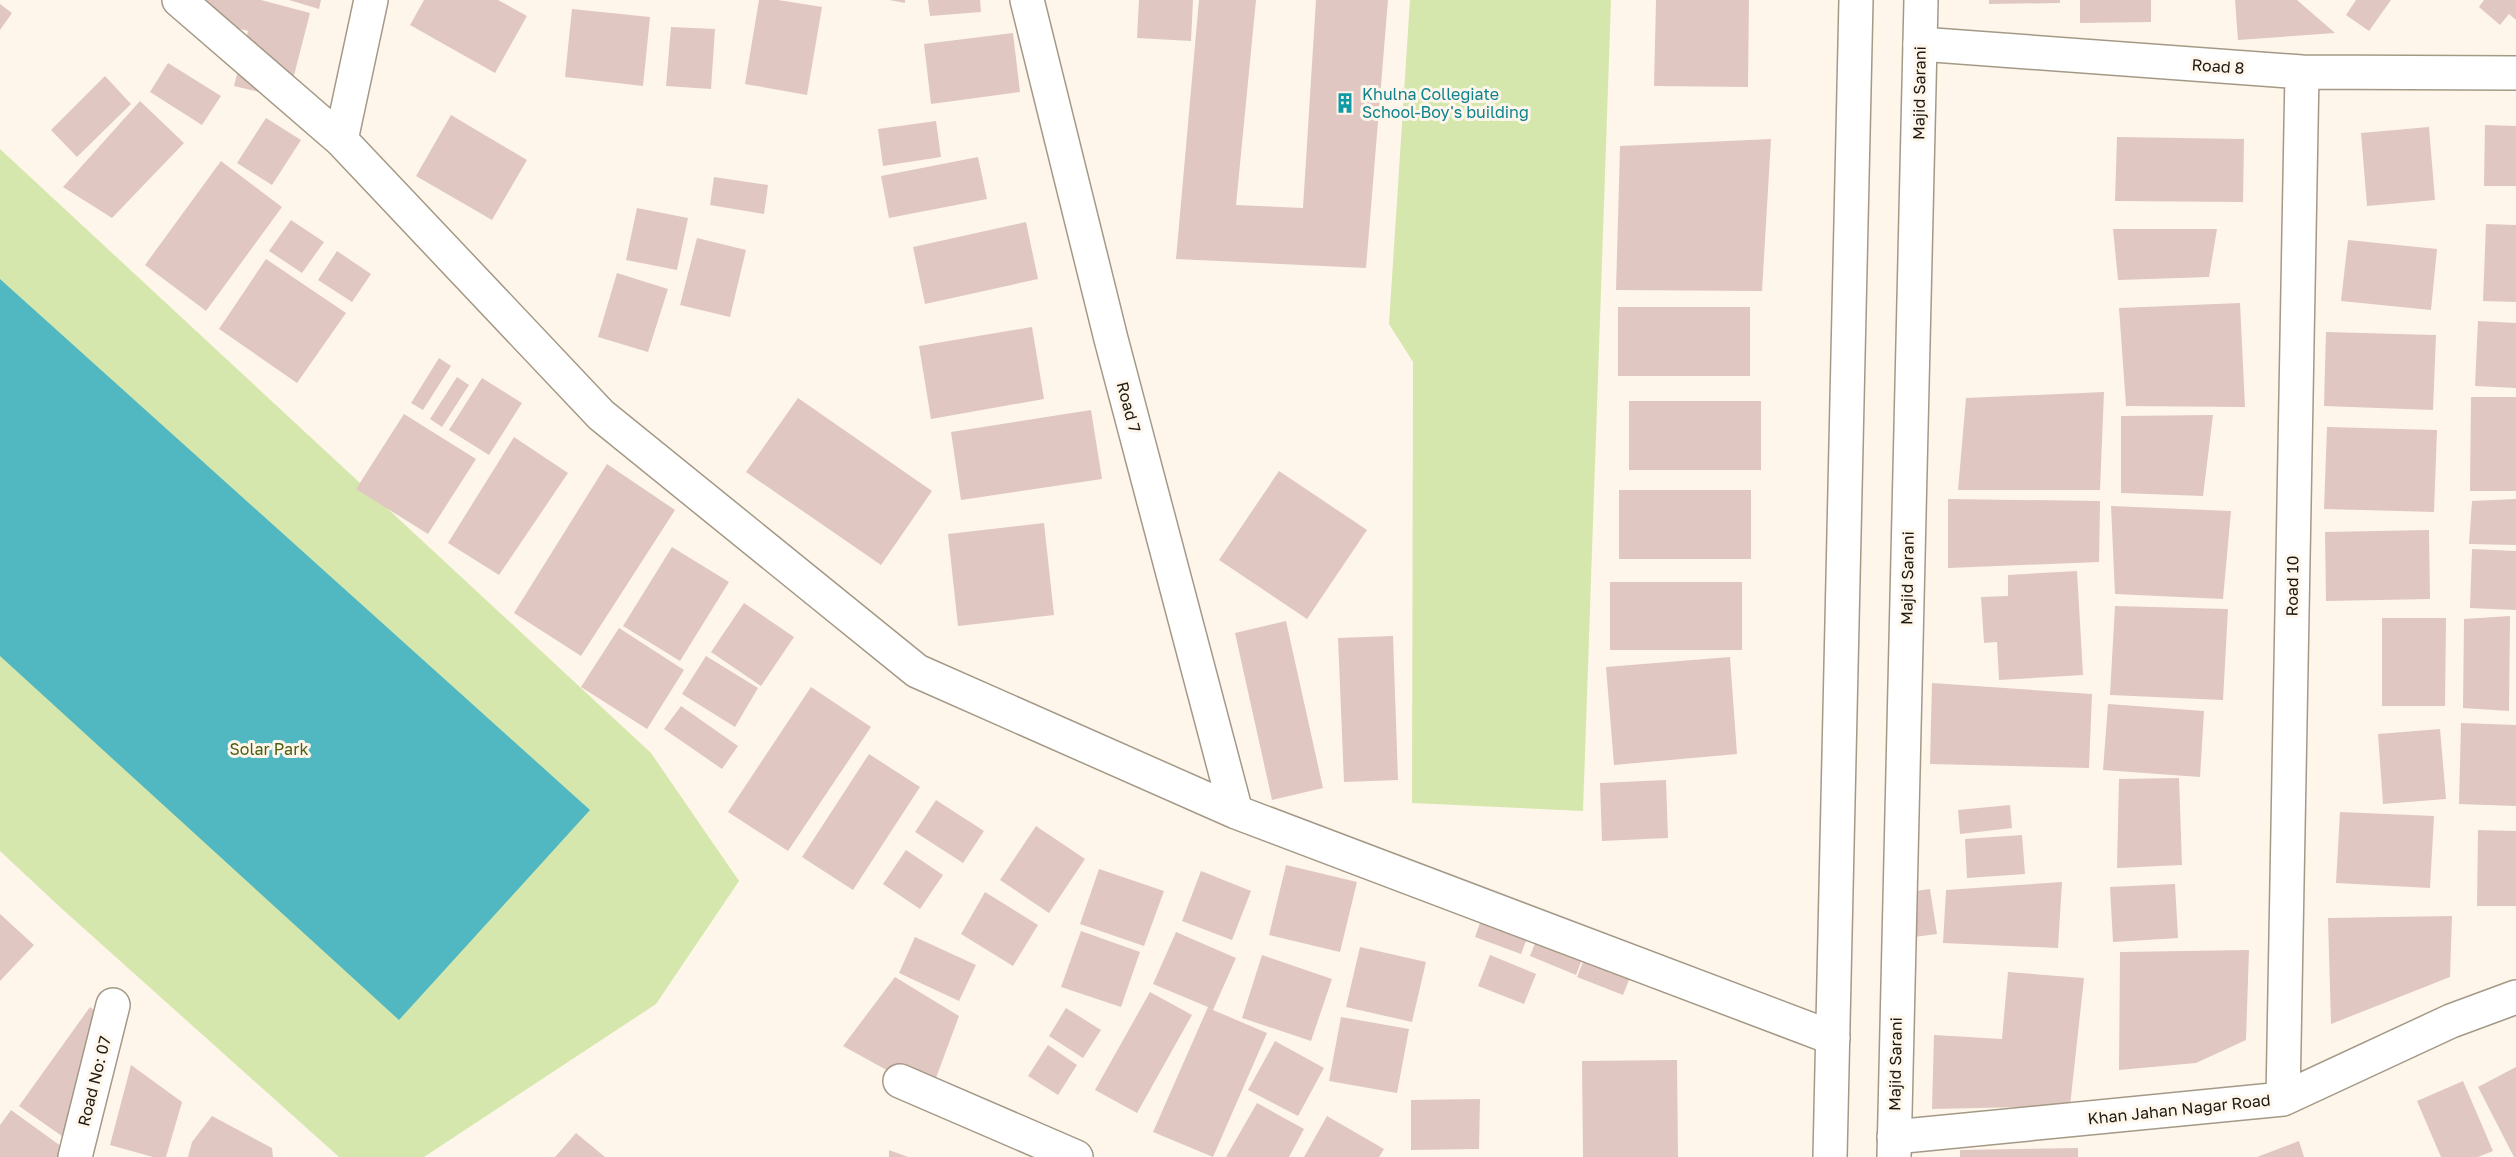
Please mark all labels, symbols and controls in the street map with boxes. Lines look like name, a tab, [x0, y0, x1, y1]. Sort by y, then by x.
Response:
street label: Majid Sarani	[1908, 46, 1930, 140]
street label: Road 8	[2191, 54, 2245, 78]
place label: Khulna Collegiate School-Boy's building	[1362, 84, 1529, 122]
building icon: Khulna Collegiate School-Boy's building	[1333, 91, 1357, 115]
street label: Road 7	[1113, 379, 1145, 435]
street label: Majid Sarani	[1896, 531, 1918, 625]
street label: Road 10	[2281, 555, 2303, 617]
park label: Solar Park	[230, 739, 308, 759]
street label: Majid Sarani	[1884, 1017, 1906, 1111]
street label: Road No: 07	[73, 1034, 115, 1128]
street label: Khan Jahan Nagar Road	[2086, 1089, 2272, 1129]

